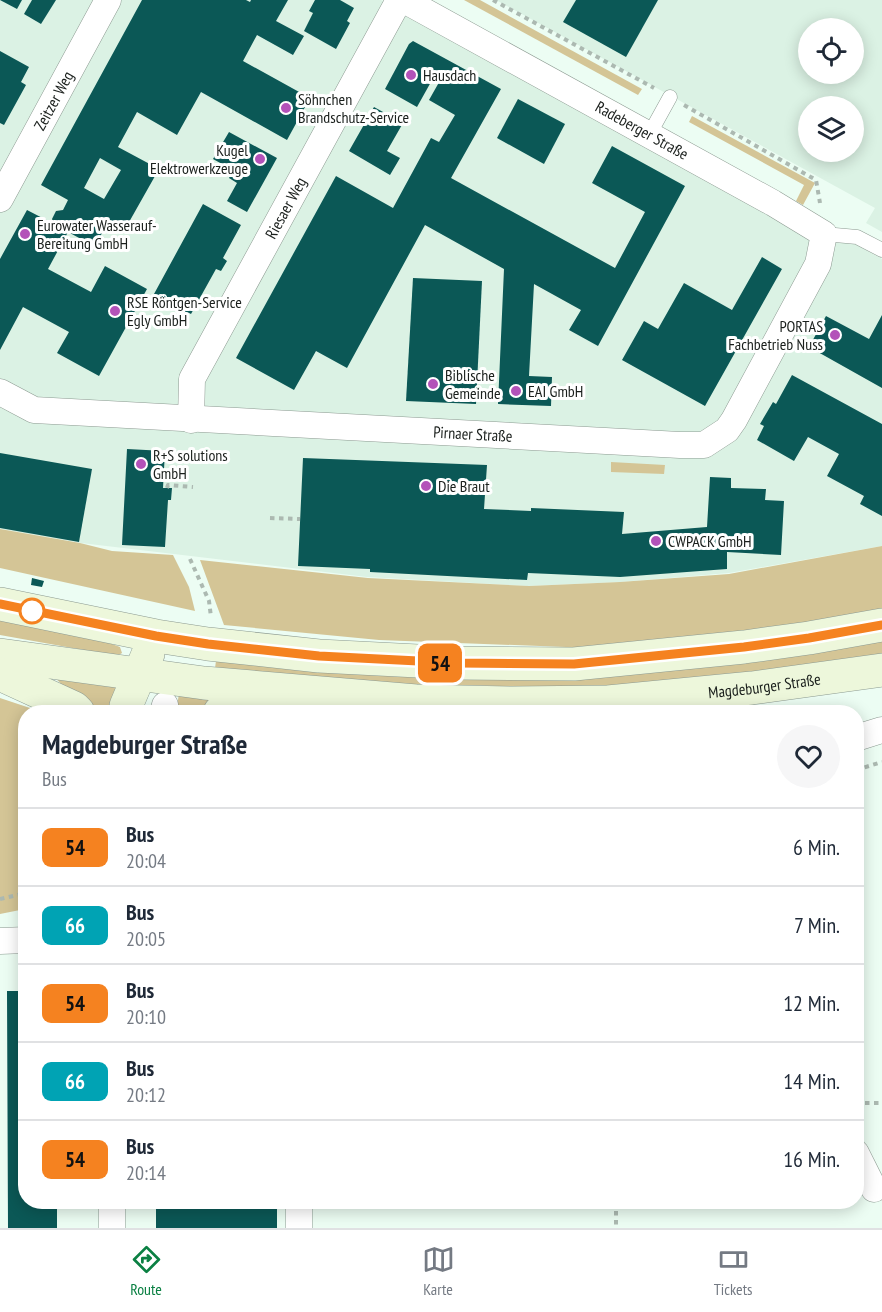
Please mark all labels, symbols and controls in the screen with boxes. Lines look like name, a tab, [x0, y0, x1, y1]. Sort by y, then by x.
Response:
map controls	[798, 18, 864, 162]
button: locate	[798, 18, 864, 84]
place label: Hausdach	[423, 65, 476, 85]
street label: Zeitzer Weg	[29, 68, 78, 134]
marker: Hausdach	[404, 68, 418, 82]
place label: Söhnchen Brandschutz-Service	[298, 89, 409, 127]
street label: Radeberger Straße	[592, 96, 692, 164]
button: layers	[798, 96, 864, 162]
marker: Söhnchen Brandschutz-Service	[279, 101, 293, 115]
place label: Kugel Elektrowerkzeuge	[150, 140, 248, 178]
marker: Kugel Elektrowerkzeuge	[253, 152, 267, 166]
street label: Riesaer Weg	[261, 174, 310, 242]
place label: Eurowater Wasserauf- Bereitung GmbH	[37, 215, 157, 253]
marker: Eurowater Wasserauf- Bereitung GmbH	[18, 227, 32, 241]
place label: RSE Röntgen-Service Egly GmbH	[127, 292, 242, 330]
marker: RSE Röntgen-Service Egly GmbH	[108, 304, 122, 318]
place label: PORTAS Fachbetrieb Nuss	[728, 316, 823, 354]
marker: PORTAS Fachbetrieb Nuss	[828, 328, 842, 342]
place label: Biblische Gemeinde	[445, 365, 501, 403]
marker: Biblische Gemeinde	[426, 377, 440, 391]
place label: EAI GmbH	[528, 381, 583, 401]
marker: EAI GmbH	[509, 384, 523, 398]
street label: Pirnaer Straße	[433, 422, 513, 446]
place label: R+S solutions GmbH	[153, 445, 228, 483]
marker: R+S solutions GmbH	[134, 457, 148, 471]
place label: Die Braut	[438, 476, 490, 496]
marker: Die Braut	[419, 479, 433, 493]
place label: CWPACK GmbH	[668, 531, 752, 551]
marker: CWPACK GmbH	[649, 534, 663, 548]
unlabelled marker	[19, 598, 45, 624]
line badge: 54	[413, 644, 467, 682]
text: 54	[430, 650, 450, 677]
street label: Magdeburger Straße	[707, 669, 822, 702]
text: Magdeburger Straße	[42, 725, 248, 762]
button: heart	[777, 725, 840, 788]
text: Bus	[42, 766, 67, 792]
text: Bus	[126, 820, 154, 848]
text: 6 Min.	[793, 833, 840, 861]
text: 54	[65, 834, 85, 861]
text: 20:04	[126, 848, 166, 874]
text: Bus	[126, 898, 154, 926]
text: 7 Min.	[794, 911, 840, 939]
text: 66	[65, 912, 85, 939]
text: 20:05	[126, 926, 166, 952]
text: Bus	[126, 976, 154, 1004]
text: 12 Min.	[783, 989, 840, 1017]
text: 54	[65, 990, 85, 1017]
text: 20:10	[126, 1004, 166, 1030]
text: Bus	[126, 1054, 154, 1082]
text: 14 Min.	[783, 1067, 840, 1095]
text: 66	[65, 1068, 85, 1095]
text: 20:12	[126, 1082, 166, 1108]
text: Bus	[126, 1132, 154, 1160]
text: 16 Min.	[783, 1145, 840, 1173]
text: 54	[65, 1146, 85, 1173]
text: 20:14	[126, 1160, 166, 1186]
tab: Route	[130, 1243, 163, 1299]
tab: Karte	[422, 1243, 455, 1299]
tab: Tickets	[714, 1243, 752, 1299]

